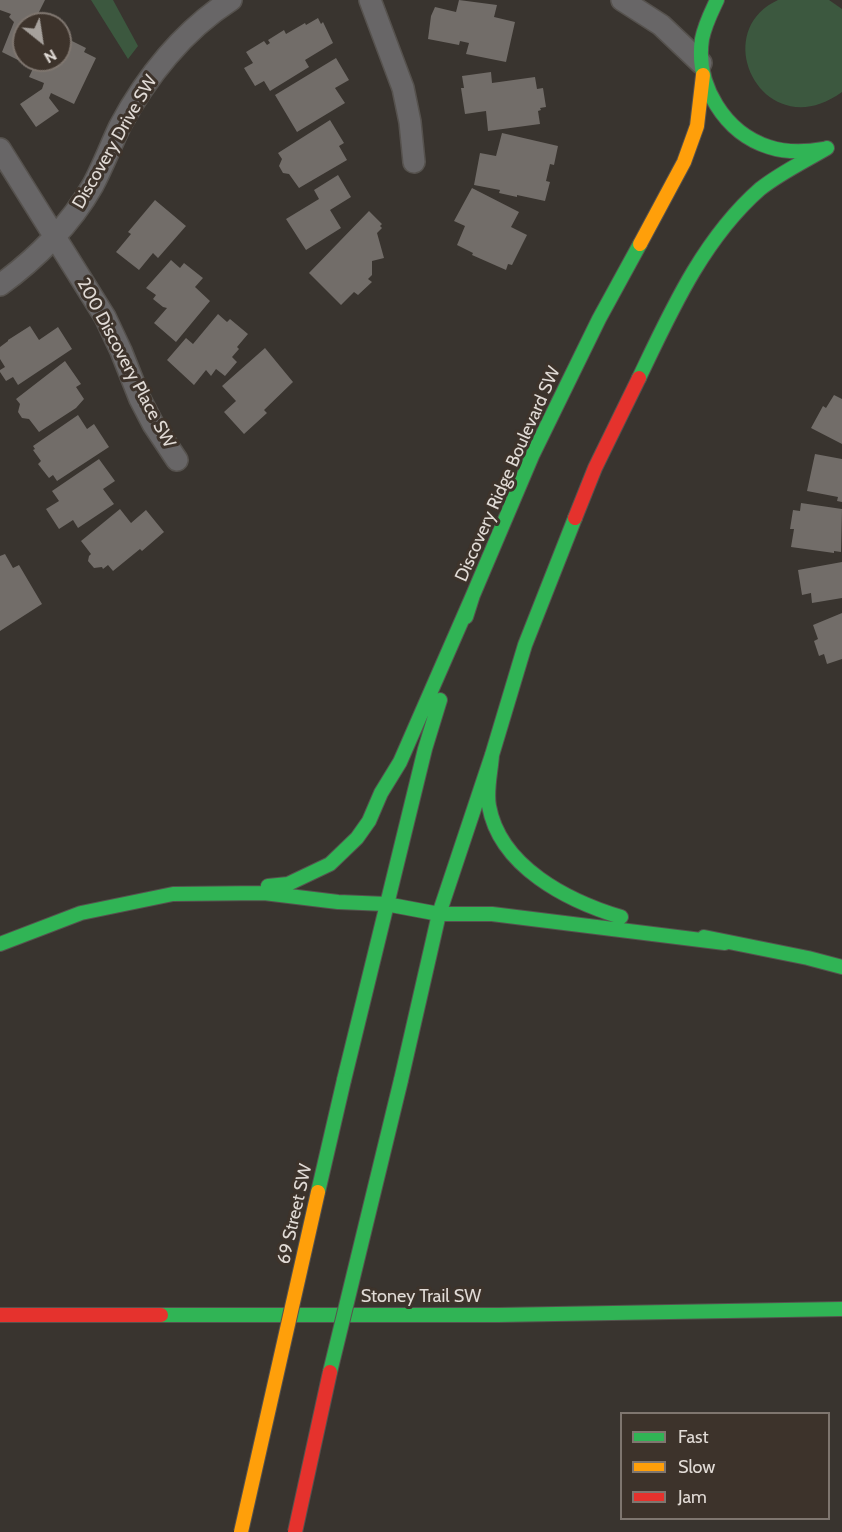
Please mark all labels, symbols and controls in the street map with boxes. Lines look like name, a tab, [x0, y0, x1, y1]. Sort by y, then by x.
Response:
north arrow	[12, 12, 72, 72]
text: N	[41, 45, 60, 67]
street label: Discovery Drive SW	[68, 71, 162, 213]
street label: 200 Discovery Place SW	[72, 274, 180, 452]
street label: Discovery Ridge Boulevard SW	[451, 363, 565, 585]
street label: 69 Street SW	[273, 1162, 317, 1266]
street label: Stoney Trail SW	[361, 1286, 481, 1308]
legend	[620, 1412, 830, 1520]
text: Fast	[678, 1426, 709, 1448]
text: Slow	[678, 1456, 715, 1478]
text: Jam	[678, 1486, 707, 1508]

